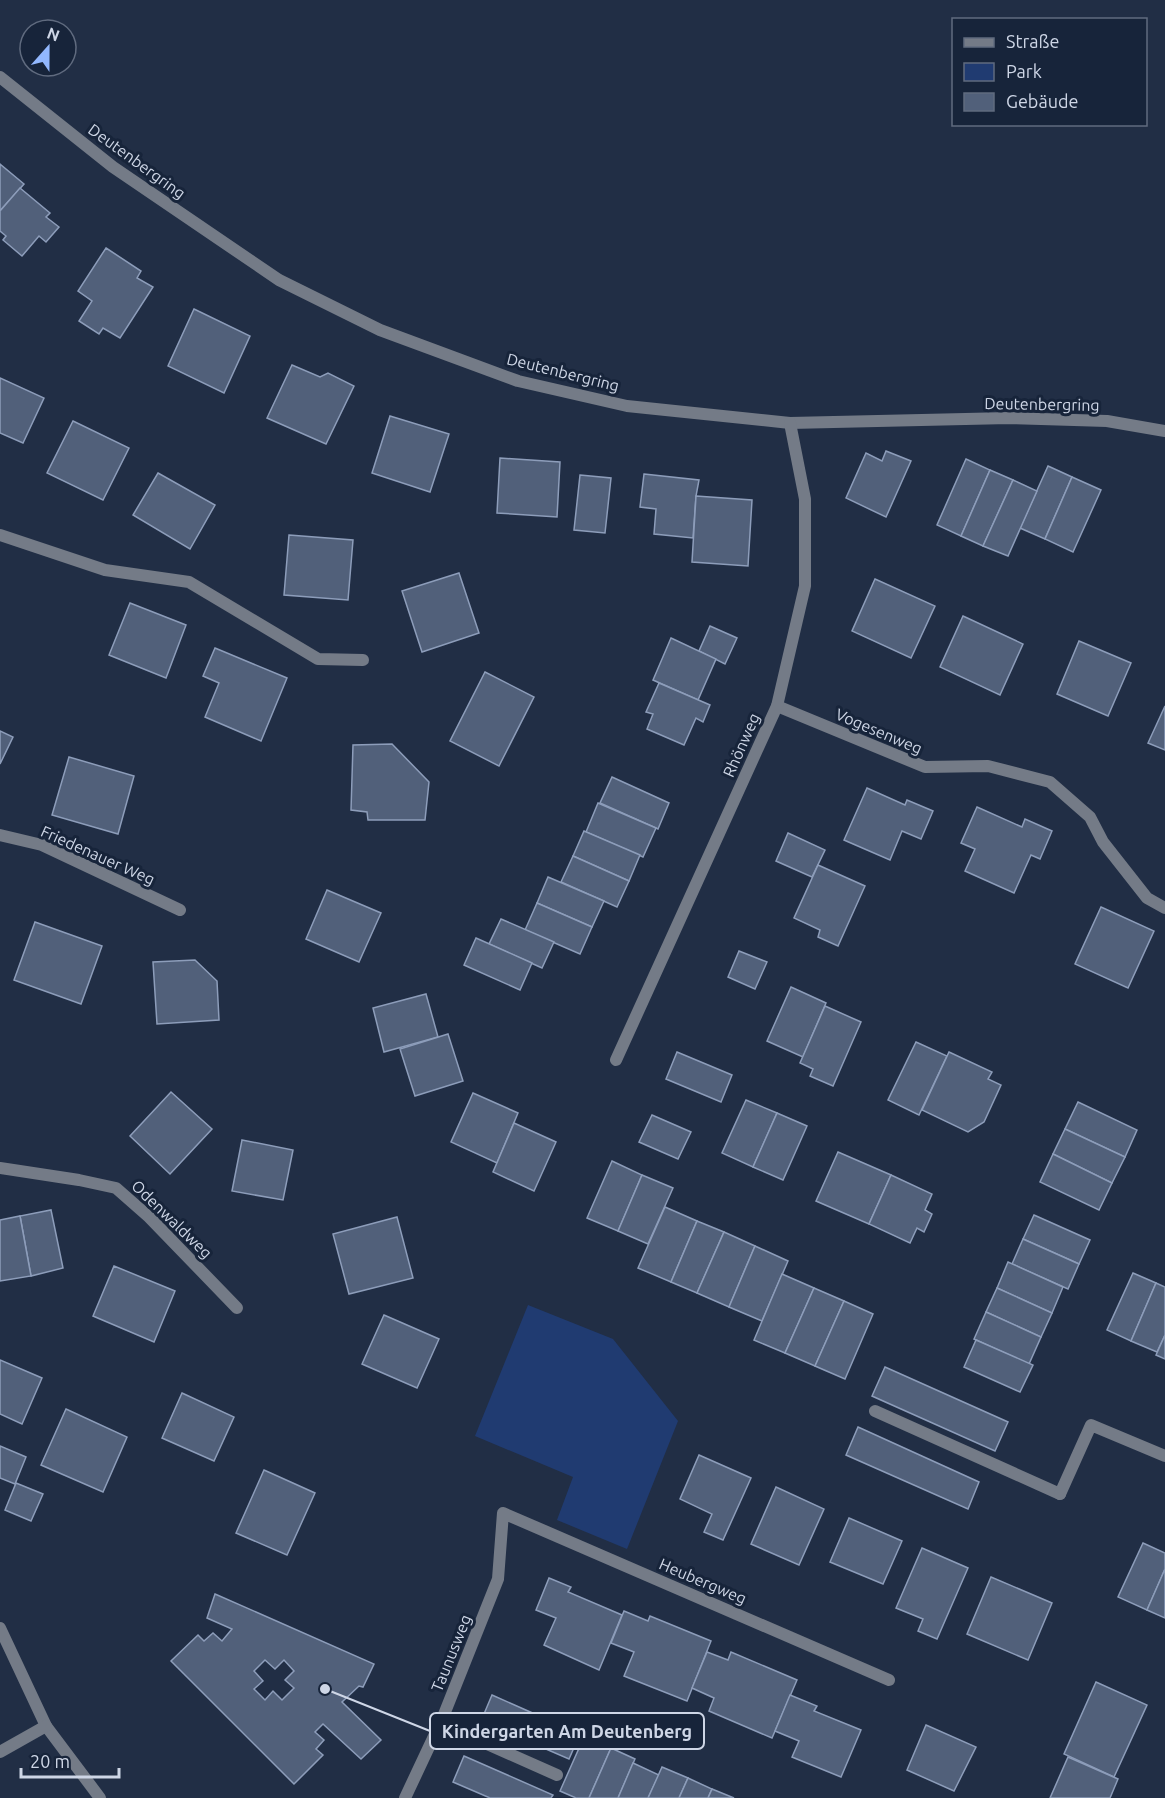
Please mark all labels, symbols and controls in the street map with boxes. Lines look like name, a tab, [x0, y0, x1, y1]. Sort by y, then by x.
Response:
north arrow	[18, 18, 78, 78]
legend	[952, 18, 1147, 126]
text: N	[45, 23, 62, 45]
text: Straße	[1006, 31, 1059, 51]
text: Park	[1006, 61, 1042, 81]
text: Gebäude	[1006, 91, 1078, 111]
street label: Deutenbergring	[85, 120, 189, 202]
street label: Deutenbergring	[505, 349, 621, 395]
street label: Deutenbergring	[984, 394, 1100, 414]
street label: Vogesenweg	[833, 705, 925, 757]
street label: Rhönweg	[719, 710, 763, 780]
street label: Friedenauer Weg	[38, 822, 158, 888]
street label: Odenwaldweg	[128, 1176, 216, 1262]
street label: Heubergweg	[657, 1555, 749, 1607]
street label: Taunusweg	[427, 1612, 475, 1694]
callout: Kindergarten Am Deutenberg	[430, 1713, 704, 1749]
text: Kindergarten Am Deutenberg	[442, 1721, 692, 1741]
scale bar	[21, 1741, 118, 1779]
text: 20 m	[30, 1751, 70, 1771]

